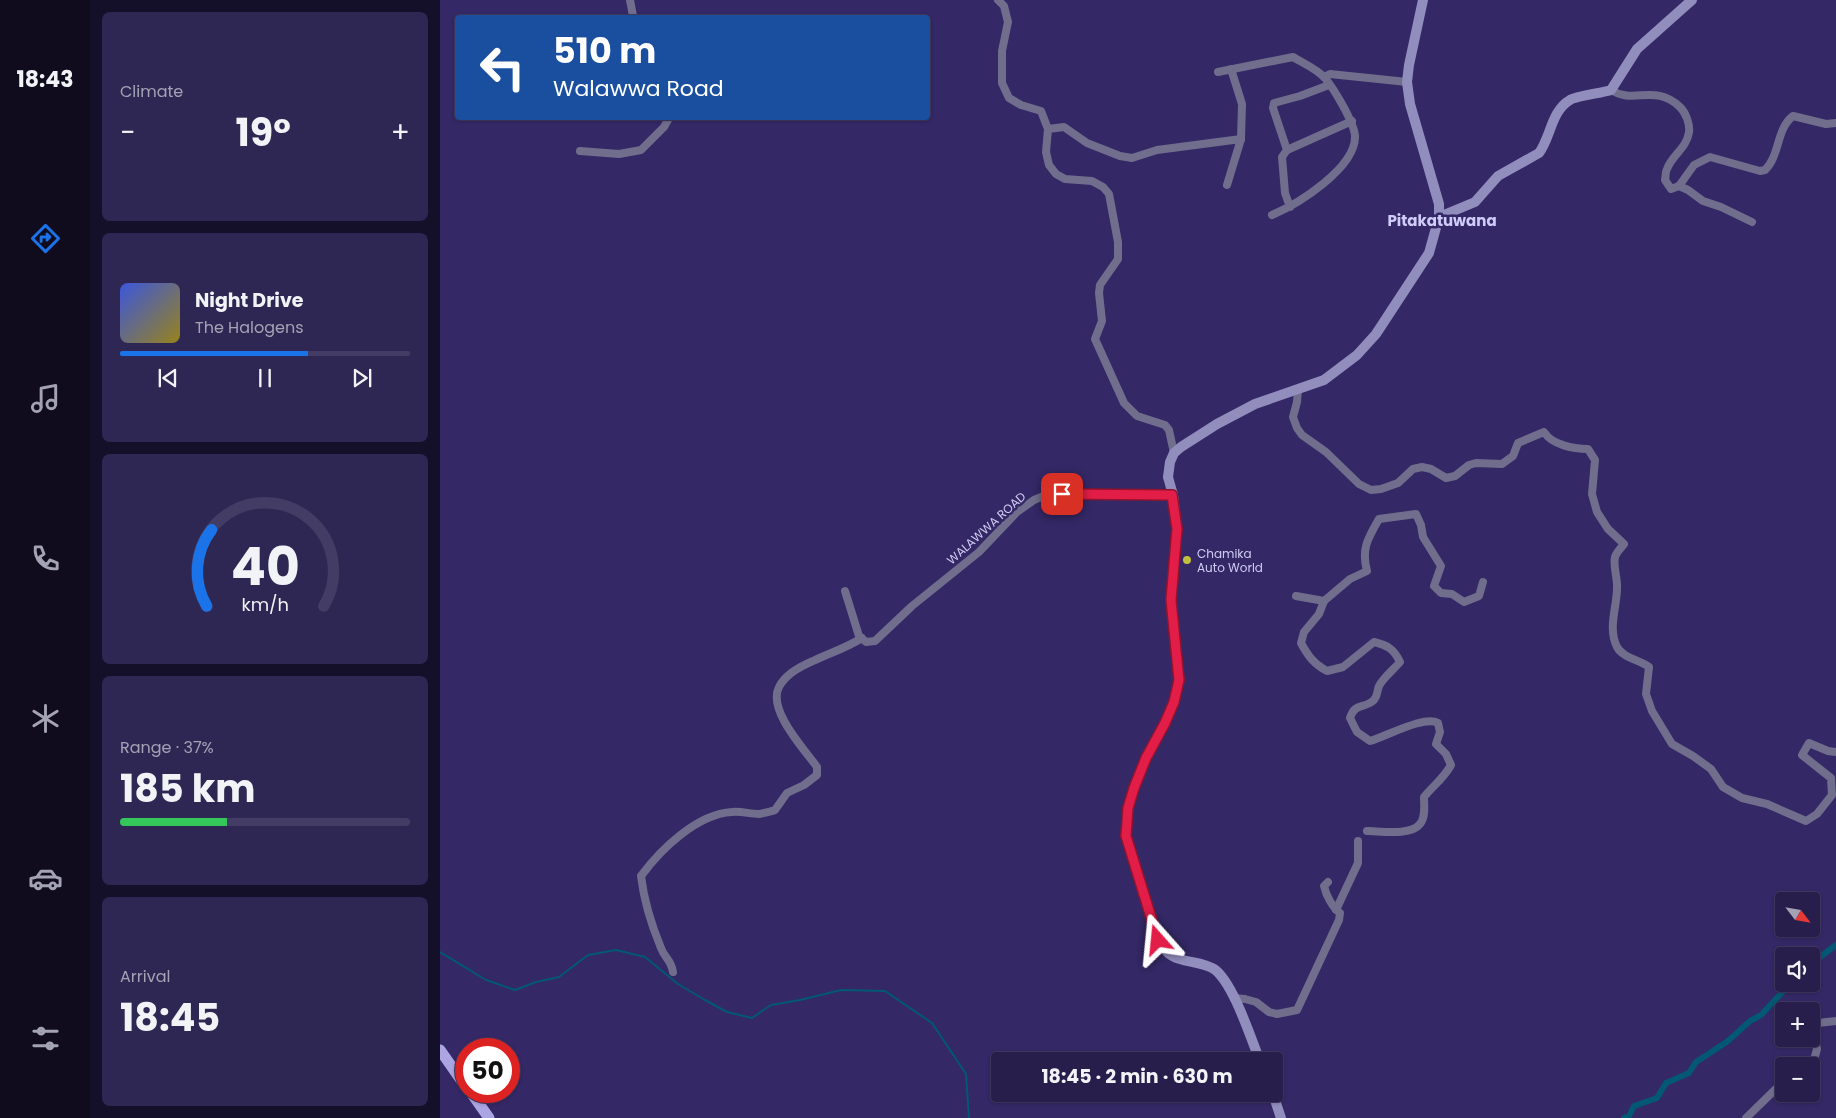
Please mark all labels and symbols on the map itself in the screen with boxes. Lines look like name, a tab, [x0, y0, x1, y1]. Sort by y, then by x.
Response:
district label: Pitakatuwana	[1387, 210, 1497, 231]
pin	[1041, 473, 1083, 515]
street label: WALAWWA ROAD	[943, 488, 1029, 568]
place label: Chamika Auto World	[1197, 545, 1263, 576]
marker: Chamika Auto World	[1181, 554, 1193, 566]
north arrow	[1775, 892, 1820, 938]
position arrow	[1131, 913, 1183, 965]
speed limit sign: 50	[455, 1038, 520, 1103]

